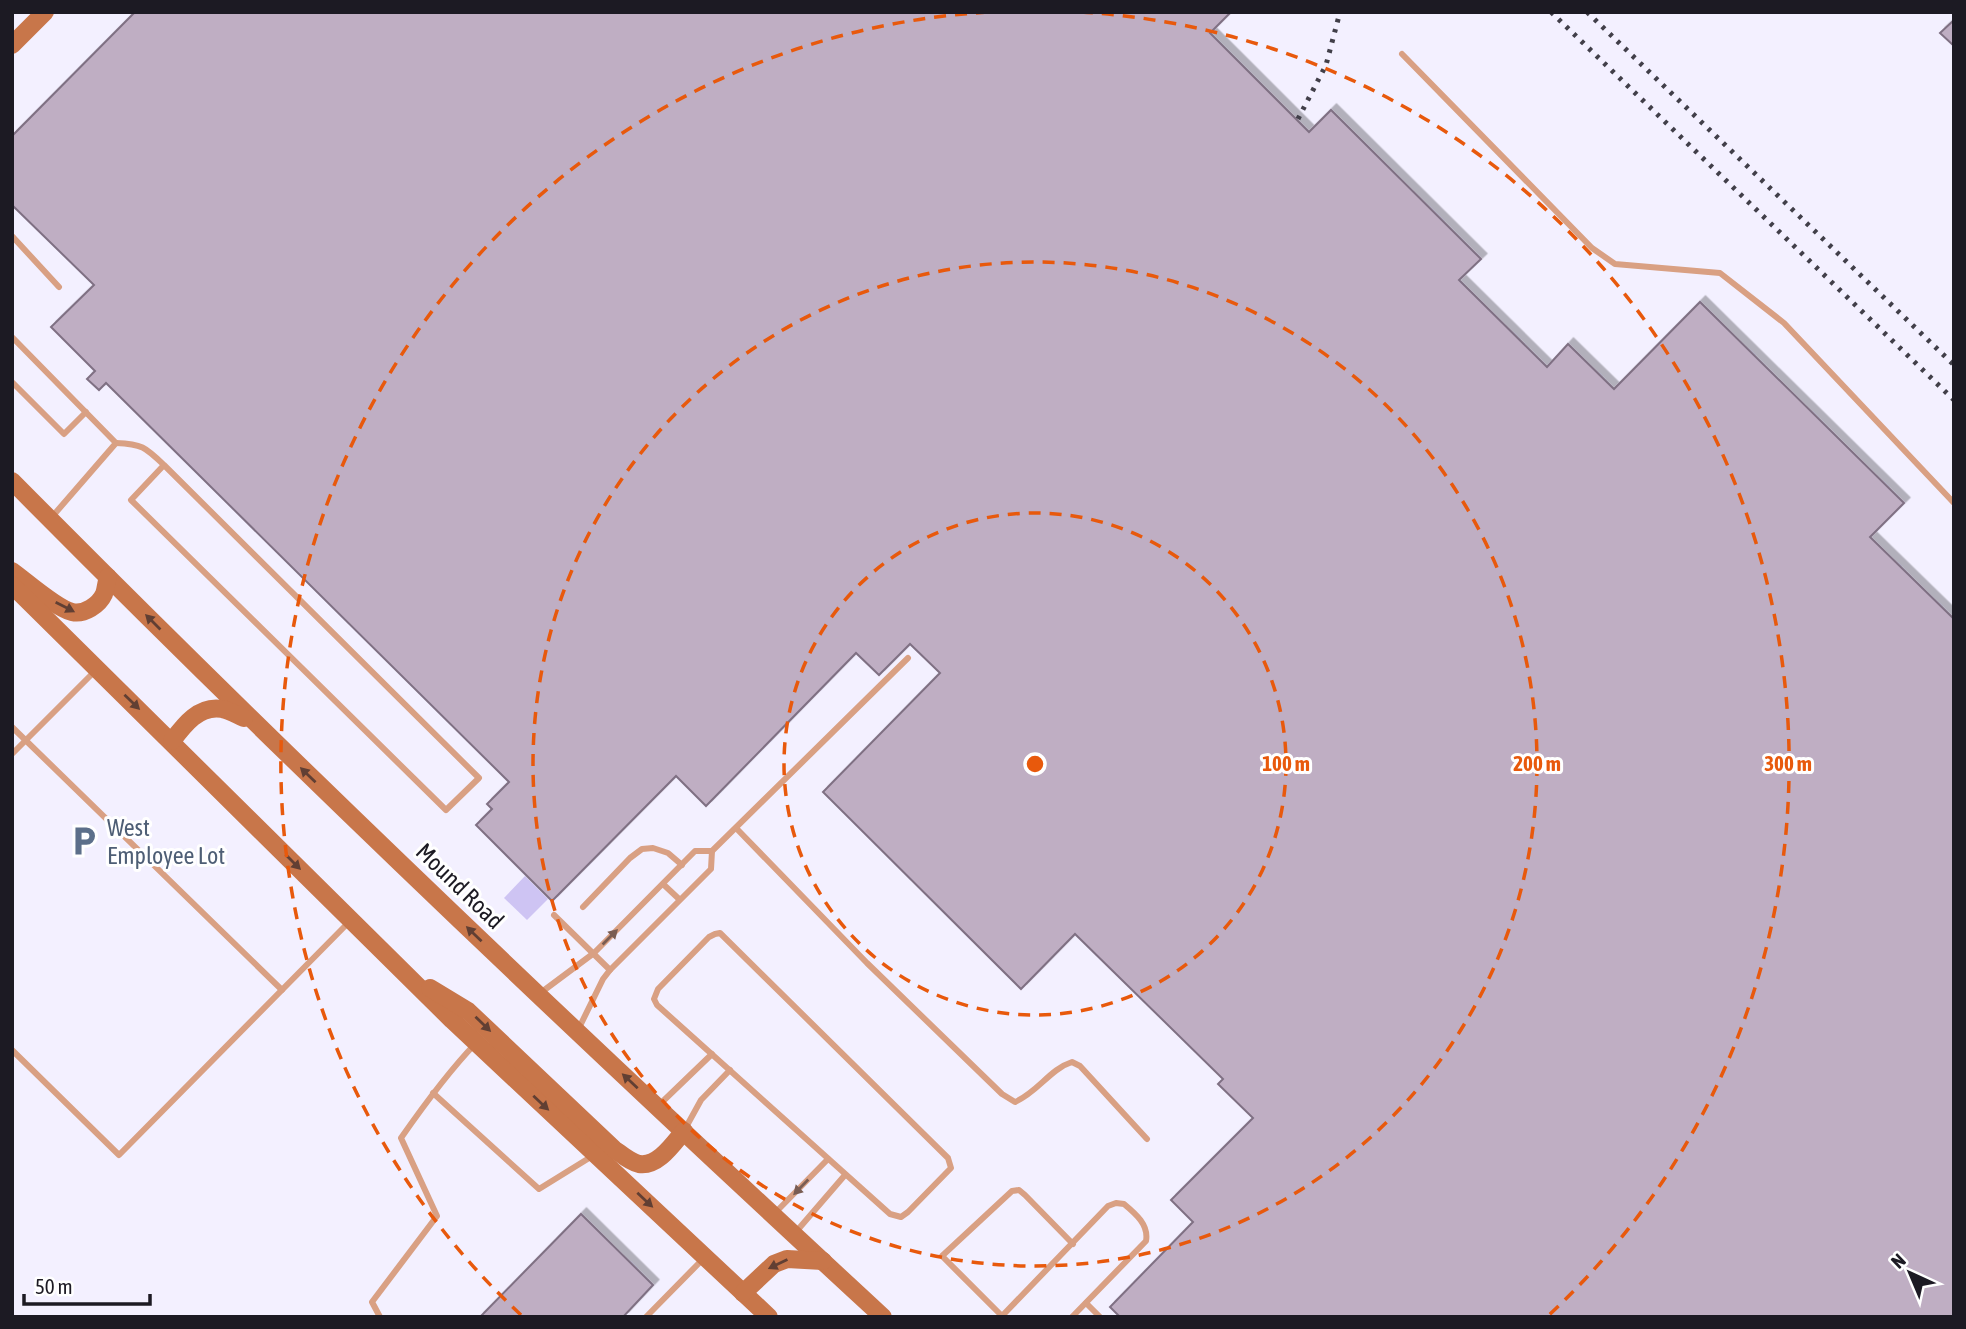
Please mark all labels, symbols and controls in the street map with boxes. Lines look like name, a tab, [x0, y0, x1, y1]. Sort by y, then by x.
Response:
one-way arrow	[55, 601, 75, 612]
one-way arrow	[145, 614, 161, 631]
one-way arrow	[123, 693, 140, 710]
text: 100 m	[1262, 751, 1310, 775]
text: 200 m	[1513, 751, 1561, 775]
text: 300 m	[1764, 751, 1812, 775]
centre of rings	[1023, 752, 1047, 776]
one-way arrow	[300, 767, 317, 783]
place label: West Employee Lot	[107, 814, 225, 869]
parking icon: West Employee Lot	[67, 824, 101, 858]
street label: Mound Road	[411, 838, 509, 934]
one-way arrow	[285, 853, 301, 870]
one-way arrow	[466, 927, 483, 943]
one-way arrow	[601, 929, 618, 946]
one-way arrow	[474, 1016, 491, 1032]
one-way arrow	[622, 1074, 639, 1090]
one-way arrow	[532, 1095, 550, 1111]
one-way arrow	[792, 1178, 809, 1195]
one-way arrow	[637, 1192, 654, 1209]
north arrow	[1875, 1238, 1945, 1308]
text: N	[1887, 1249, 1910, 1273]
one-way arrow	[768, 1258, 788, 1270]
scale bar	[24, 1262, 150, 1306]
text: 50 m	[35, 1274, 73, 1298]

